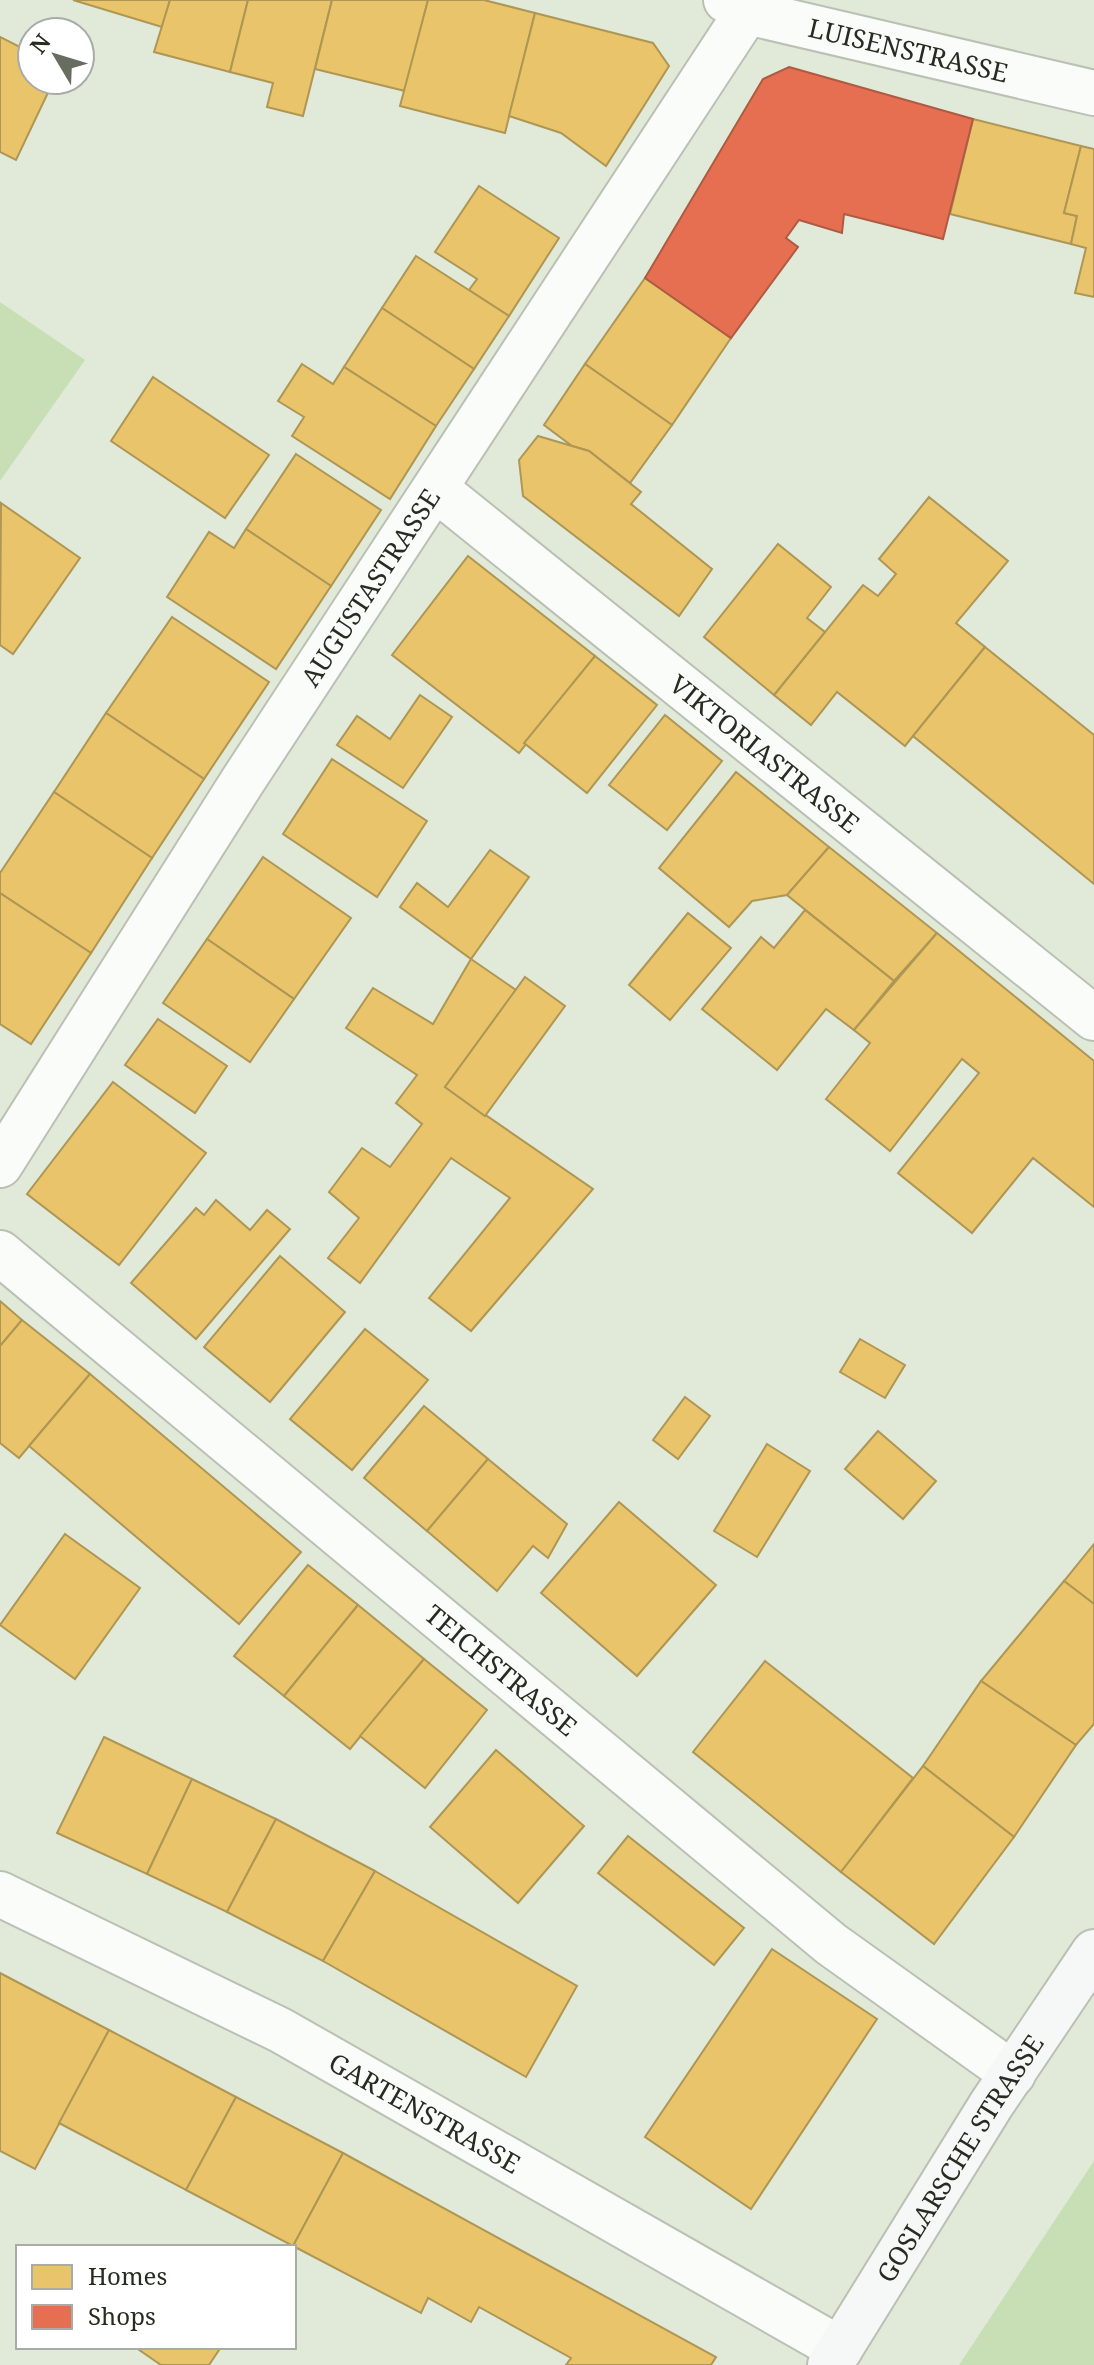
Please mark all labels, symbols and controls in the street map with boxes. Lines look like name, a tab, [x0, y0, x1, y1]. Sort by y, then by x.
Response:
street label: LUISENSTRASSE	[805, 9, 1012, 90]
north arrow	[16, 16, 96, 96]
text: N	[22, 27, 57, 59]
street label: AUGUSTASTRASSE	[292, 481, 448, 693]
street label: VIKTORIASTRASSE	[662, 666, 868, 841]
street label: TEICHSTRASSE	[418, 1596, 585, 1744]
street label: GOSLARSCHE STRASSE	[868, 2027, 1052, 2289]
street label: GARTENSTRASSE	[323, 2044, 527, 2181]
legend	[16, 2245, 296, 2349]
text: Homes	[88, 2259, 167, 2292]
text: Shops	[88, 2299, 156, 2332]

